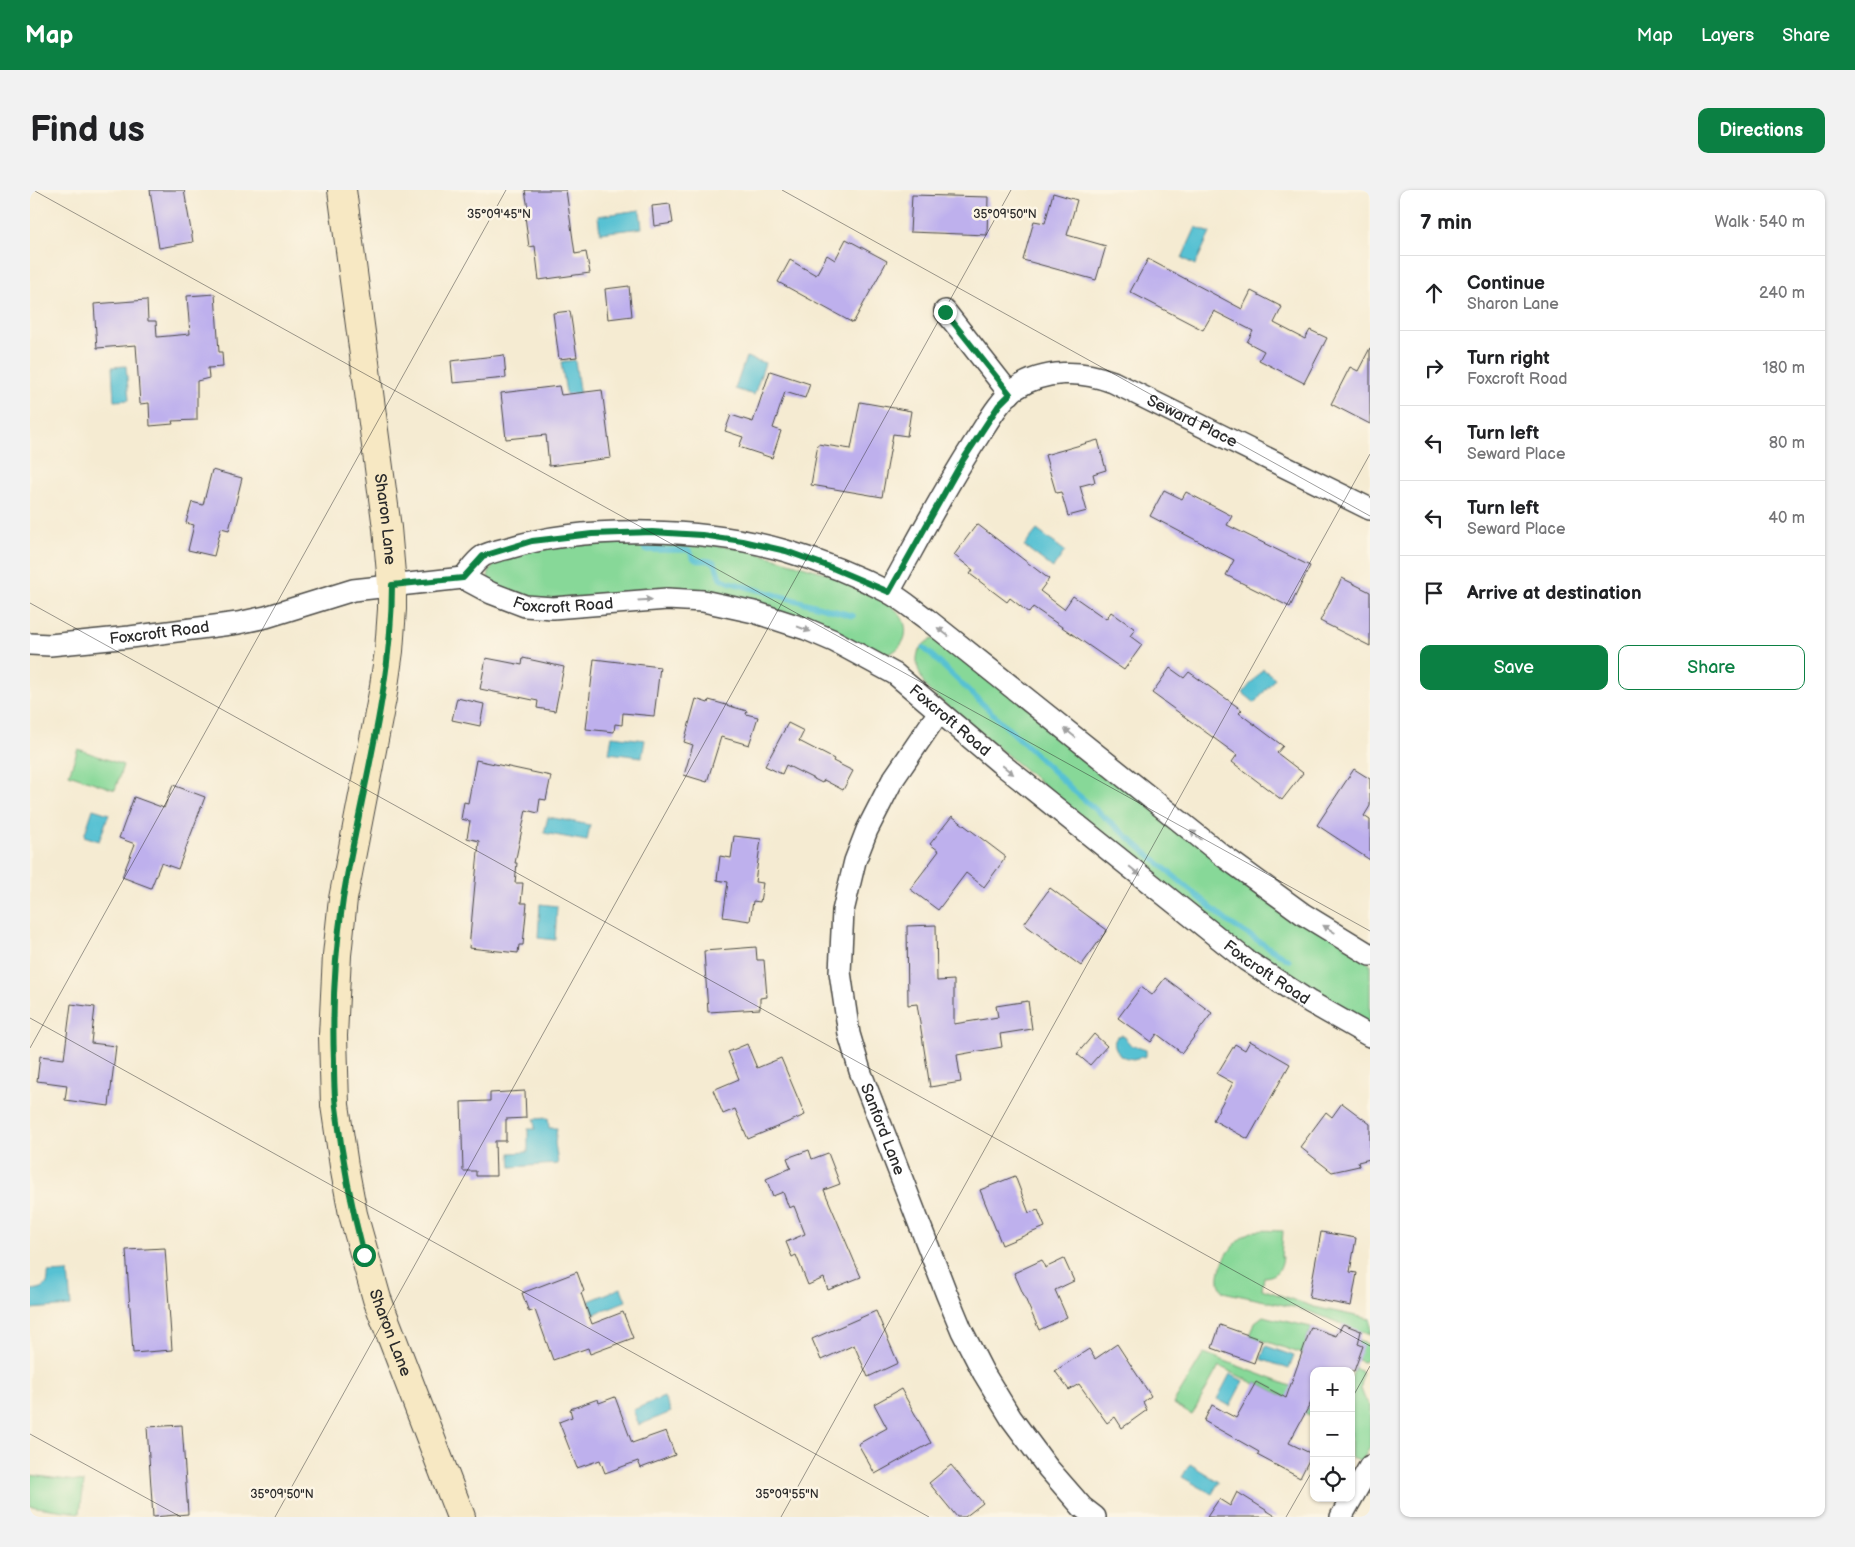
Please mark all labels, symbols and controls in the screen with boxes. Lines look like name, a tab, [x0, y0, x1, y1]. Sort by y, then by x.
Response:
text: Map	[25, 21, 73, 50]
text: Map	[1637, 25, 1673, 46]
text: Layers	[1701, 25, 1754, 46]
text: Share	[1782, 25, 1830, 46]
button: Directions	[1698, 108, 1825, 153]
text: Find us	[30, 109, 145, 152]
text: 35°09'45"N	[467, 207, 531, 222]
text: 35°09'50"N	[973, 207, 1037, 222]
text: 7 min	[1420, 210, 1472, 235]
text: Walk · 540 m	[1715, 213, 1805, 232]
text: Continue	[1467, 272, 1545, 295]
icon: ahead	[1420, 279, 1448, 307]
text: 240 m	[1759, 284, 1805, 303]
text: Sharon Lane	[1467, 295, 1559, 314]
route end	[934, 301, 957, 324]
text: Turn right	[1467, 347, 1550, 370]
icon: right	[1420, 354, 1448, 382]
text: 180 m	[1763, 359, 1805, 378]
text: Foxcroft Road	[1467, 370, 1567, 389]
street label: Seward Place	[1144, 391, 1241, 452]
text: Turn left	[1467, 422, 1539, 445]
icon: left	[1420, 429, 1448, 457]
text: 80 m	[1769, 434, 1805, 453]
text: Seward Place	[1467, 445, 1565, 464]
street label: Sharon Lane	[370, 472, 400, 566]
text: Turn left	[1467, 497, 1539, 520]
icon: left	[1420, 504, 1448, 532]
text: 40 m	[1768, 509, 1805, 528]
text: Seward Place	[1467, 520, 1565, 539]
icon: arrive	[1420, 579, 1448, 607]
text: Arrive at destination	[1467, 582, 1642, 605]
street label: Foxcroft Road	[510, 593, 614, 618]
one-way arrow	[638, 596, 654, 604]
street label: Foxcroft Road	[108, 617, 210, 649]
one-way arrow	[796, 626, 811, 633]
one-way arrow	[937, 626, 950, 637]
button: Save	[1420, 645, 1608, 690]
button: Share	[1618, 645, 1805, 690]
street label: Foxcroft Road	[905, 681, 994, 760]
one-way arrow	[1063, 728, 1076, 739]
one-way arrow	[1001, 764, 1014, 775]
one-way arrow	[1190, 830, 1203, 840]
one-way arrow	[1128, 866, 1141, 877]
one-way arrow	[1322, 925, 1335, 934]
street label: Foxcroft Road	[1220, 936, 1313, 1009]
street label: Sanford Lane	[856, 1081, 909, 1178]
route start	[353, 1244, 376, 1267]
street label: Sharon Lane	[365, 1287, 416, 1379]
map controls	[1310, 1367, 1355, 1502]
button: +	[1310, 1367, 1355, 1412]
button: −	[1310, 1412, 1355, 1457]
button: locate	[1310, 1457, 1355, 1502]
text: 35°09'50"N	[250, 1487, 314, 1502]
text: 35°09'55"N	[755, 1487, 819, 1502]

